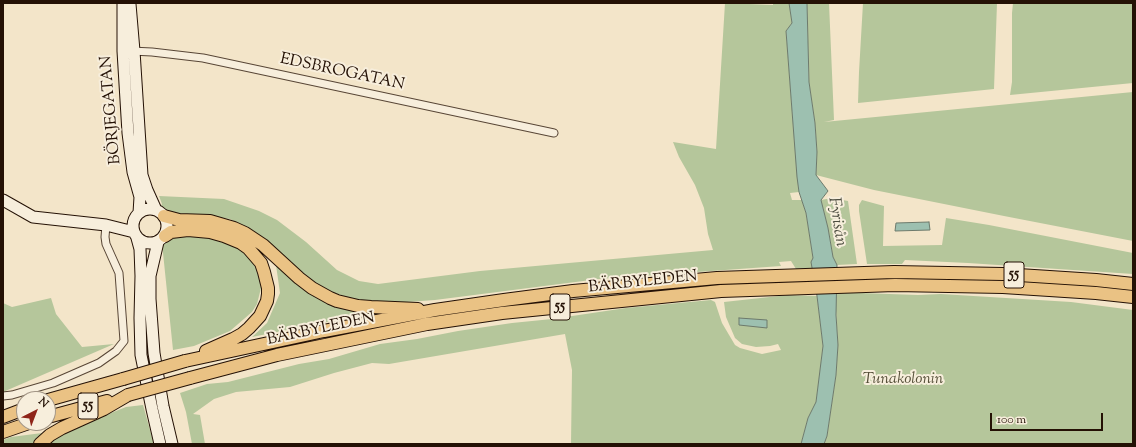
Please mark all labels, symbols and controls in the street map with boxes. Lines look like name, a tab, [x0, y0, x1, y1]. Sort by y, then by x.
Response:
street label: EDSBROGATAN	[278, 50, 406, 96]
street label: BÖRJEGATAN	[98, 55, 126, 165]
water label: Fyrisån	[822, 196, 850, 248]
road number: 55	[1004, 262, 1024, 288]
street label: BÄRBYLEDEN	[588, 268, 698, 298]
road number: 55	[550, 294, 570, 320]
street label: BÄRBYLEDEN	[265, 309, 377, 351]
park label: Tunakolonin	[863, 370, 943, 390]
north arrow	[16, 391, 56, 431]
road number: 55	[78, 393, 98, 419]
text: N	[35, 394, 52, 412]
scale bar	[992, 405, 1105, 431]
text: 100 m	[997, 411, 1026, 429]

